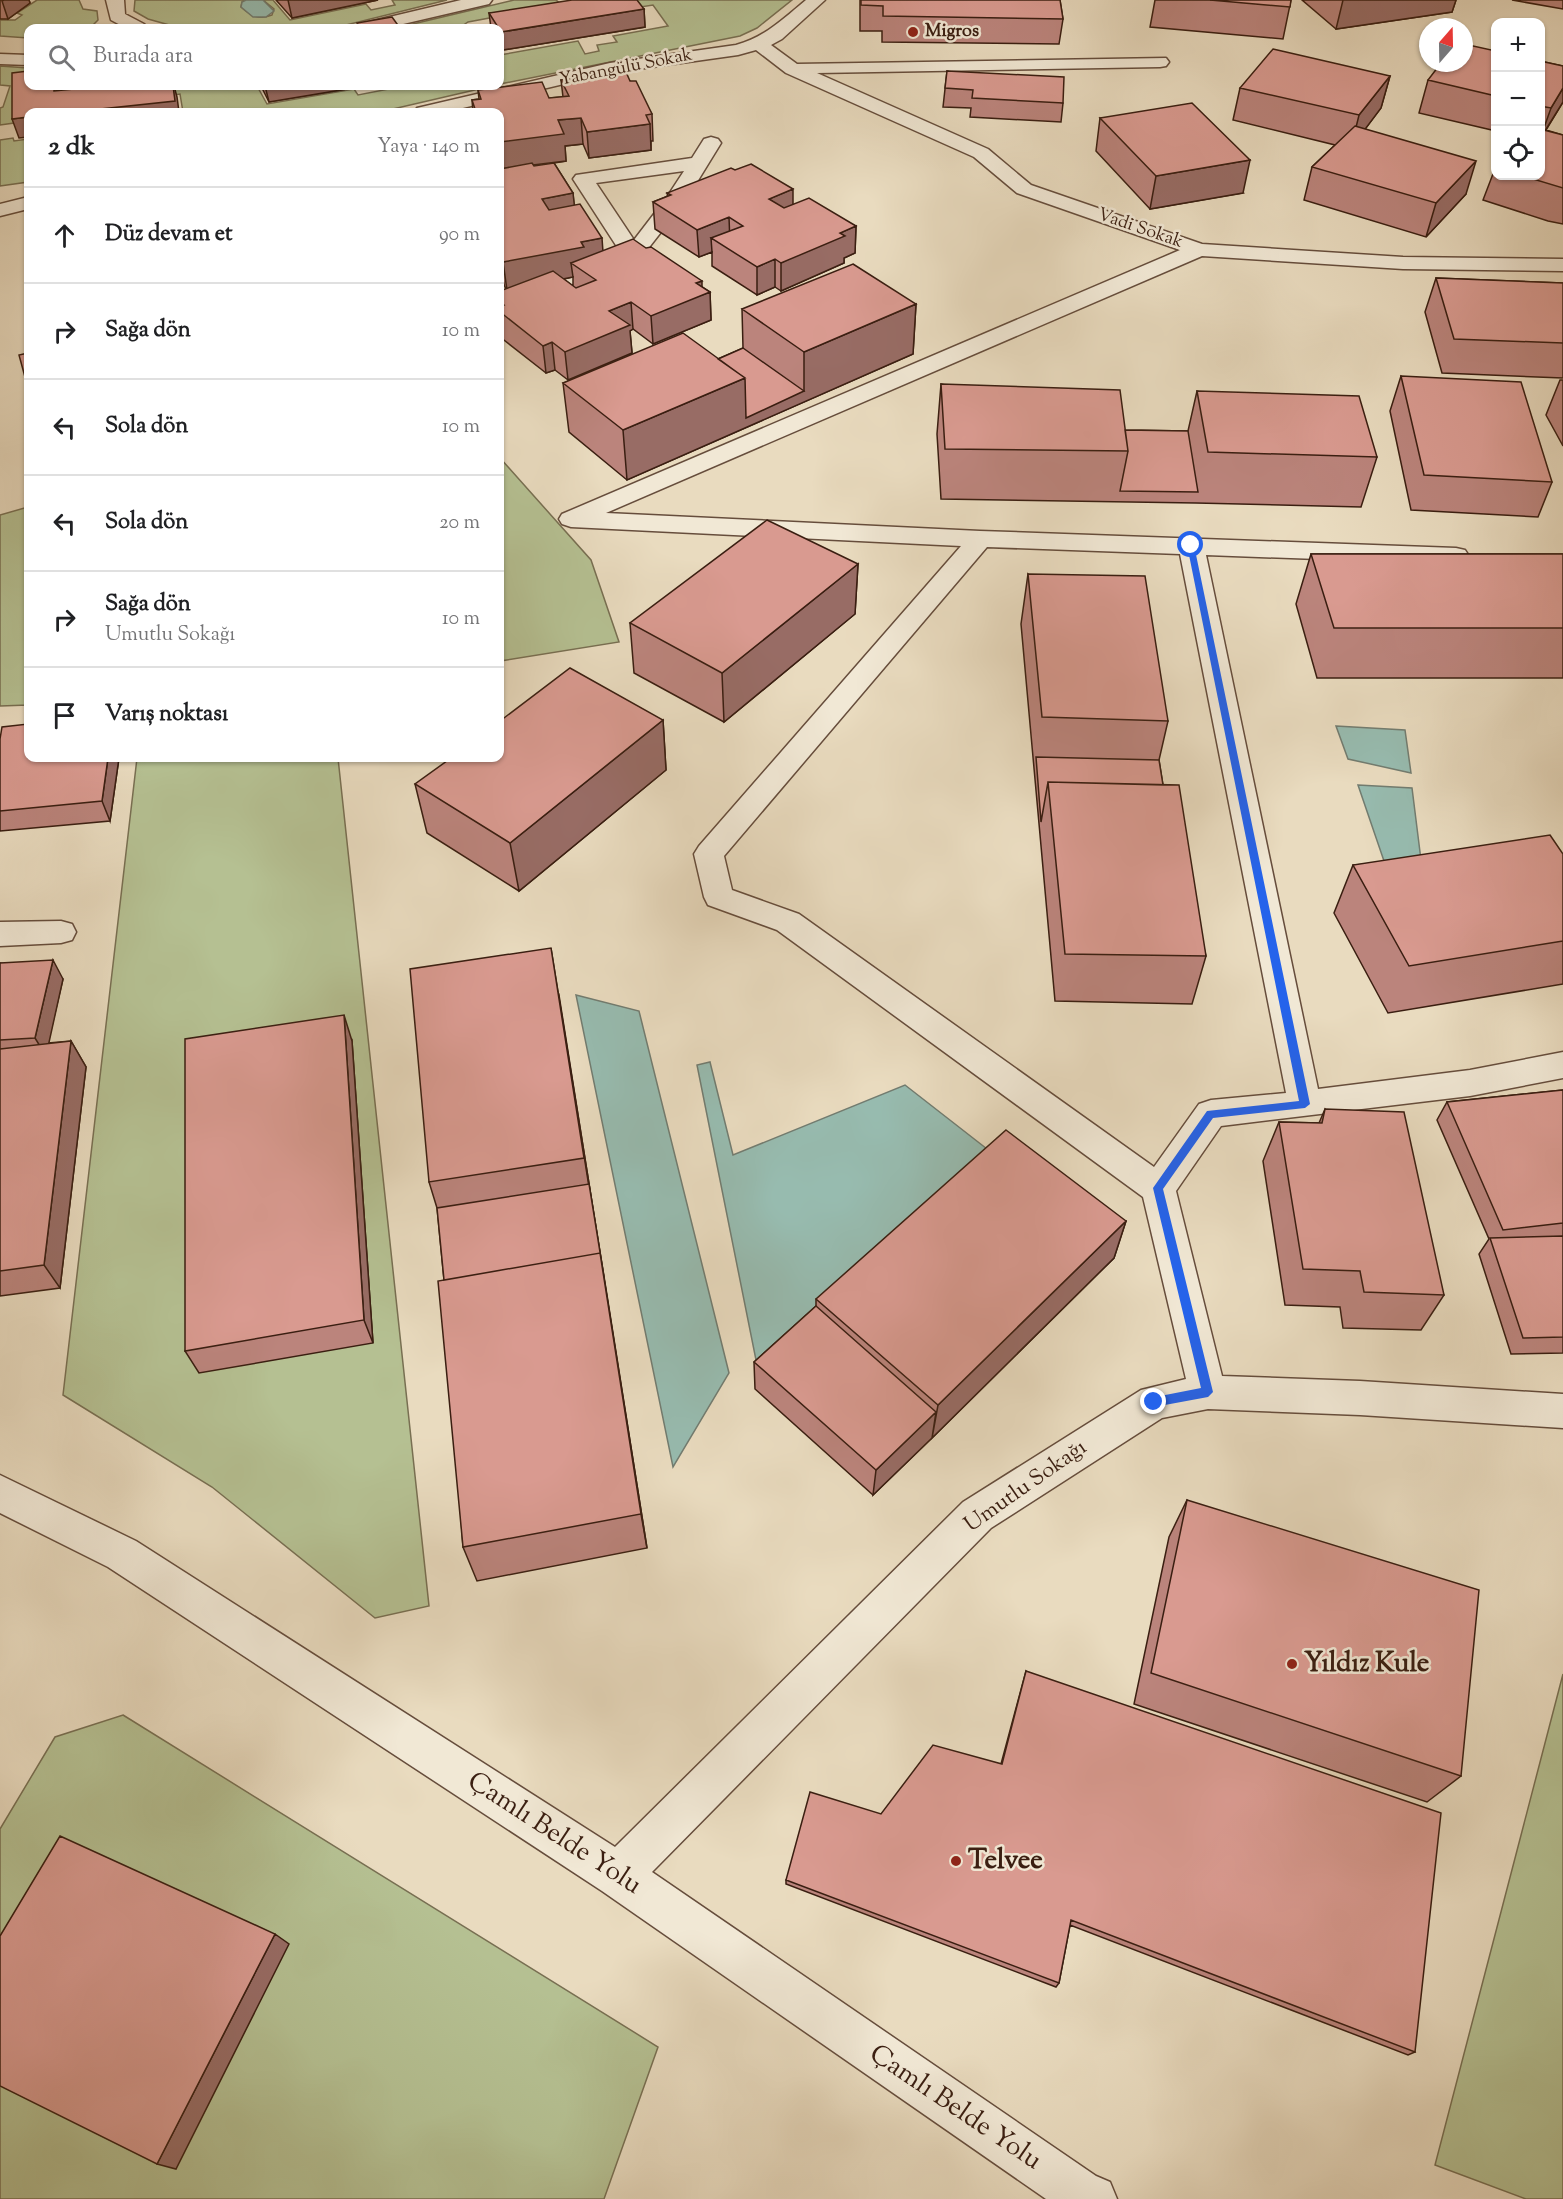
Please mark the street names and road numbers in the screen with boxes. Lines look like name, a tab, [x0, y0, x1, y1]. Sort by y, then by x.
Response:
street label: Yabangülü Sokak	[557, 42, 695, 94]
street label: Vadi Sokak	[1094, 202, 1186, 256]
street label: Umutlu Sokağı	[958, 1433, 1094, 1541]
street label: Çamlı Belde Yolu	[459, 1763, 649, 1905]
street label: Çamlı Belde Yolu	[861, 2036, 1049, 2180]

